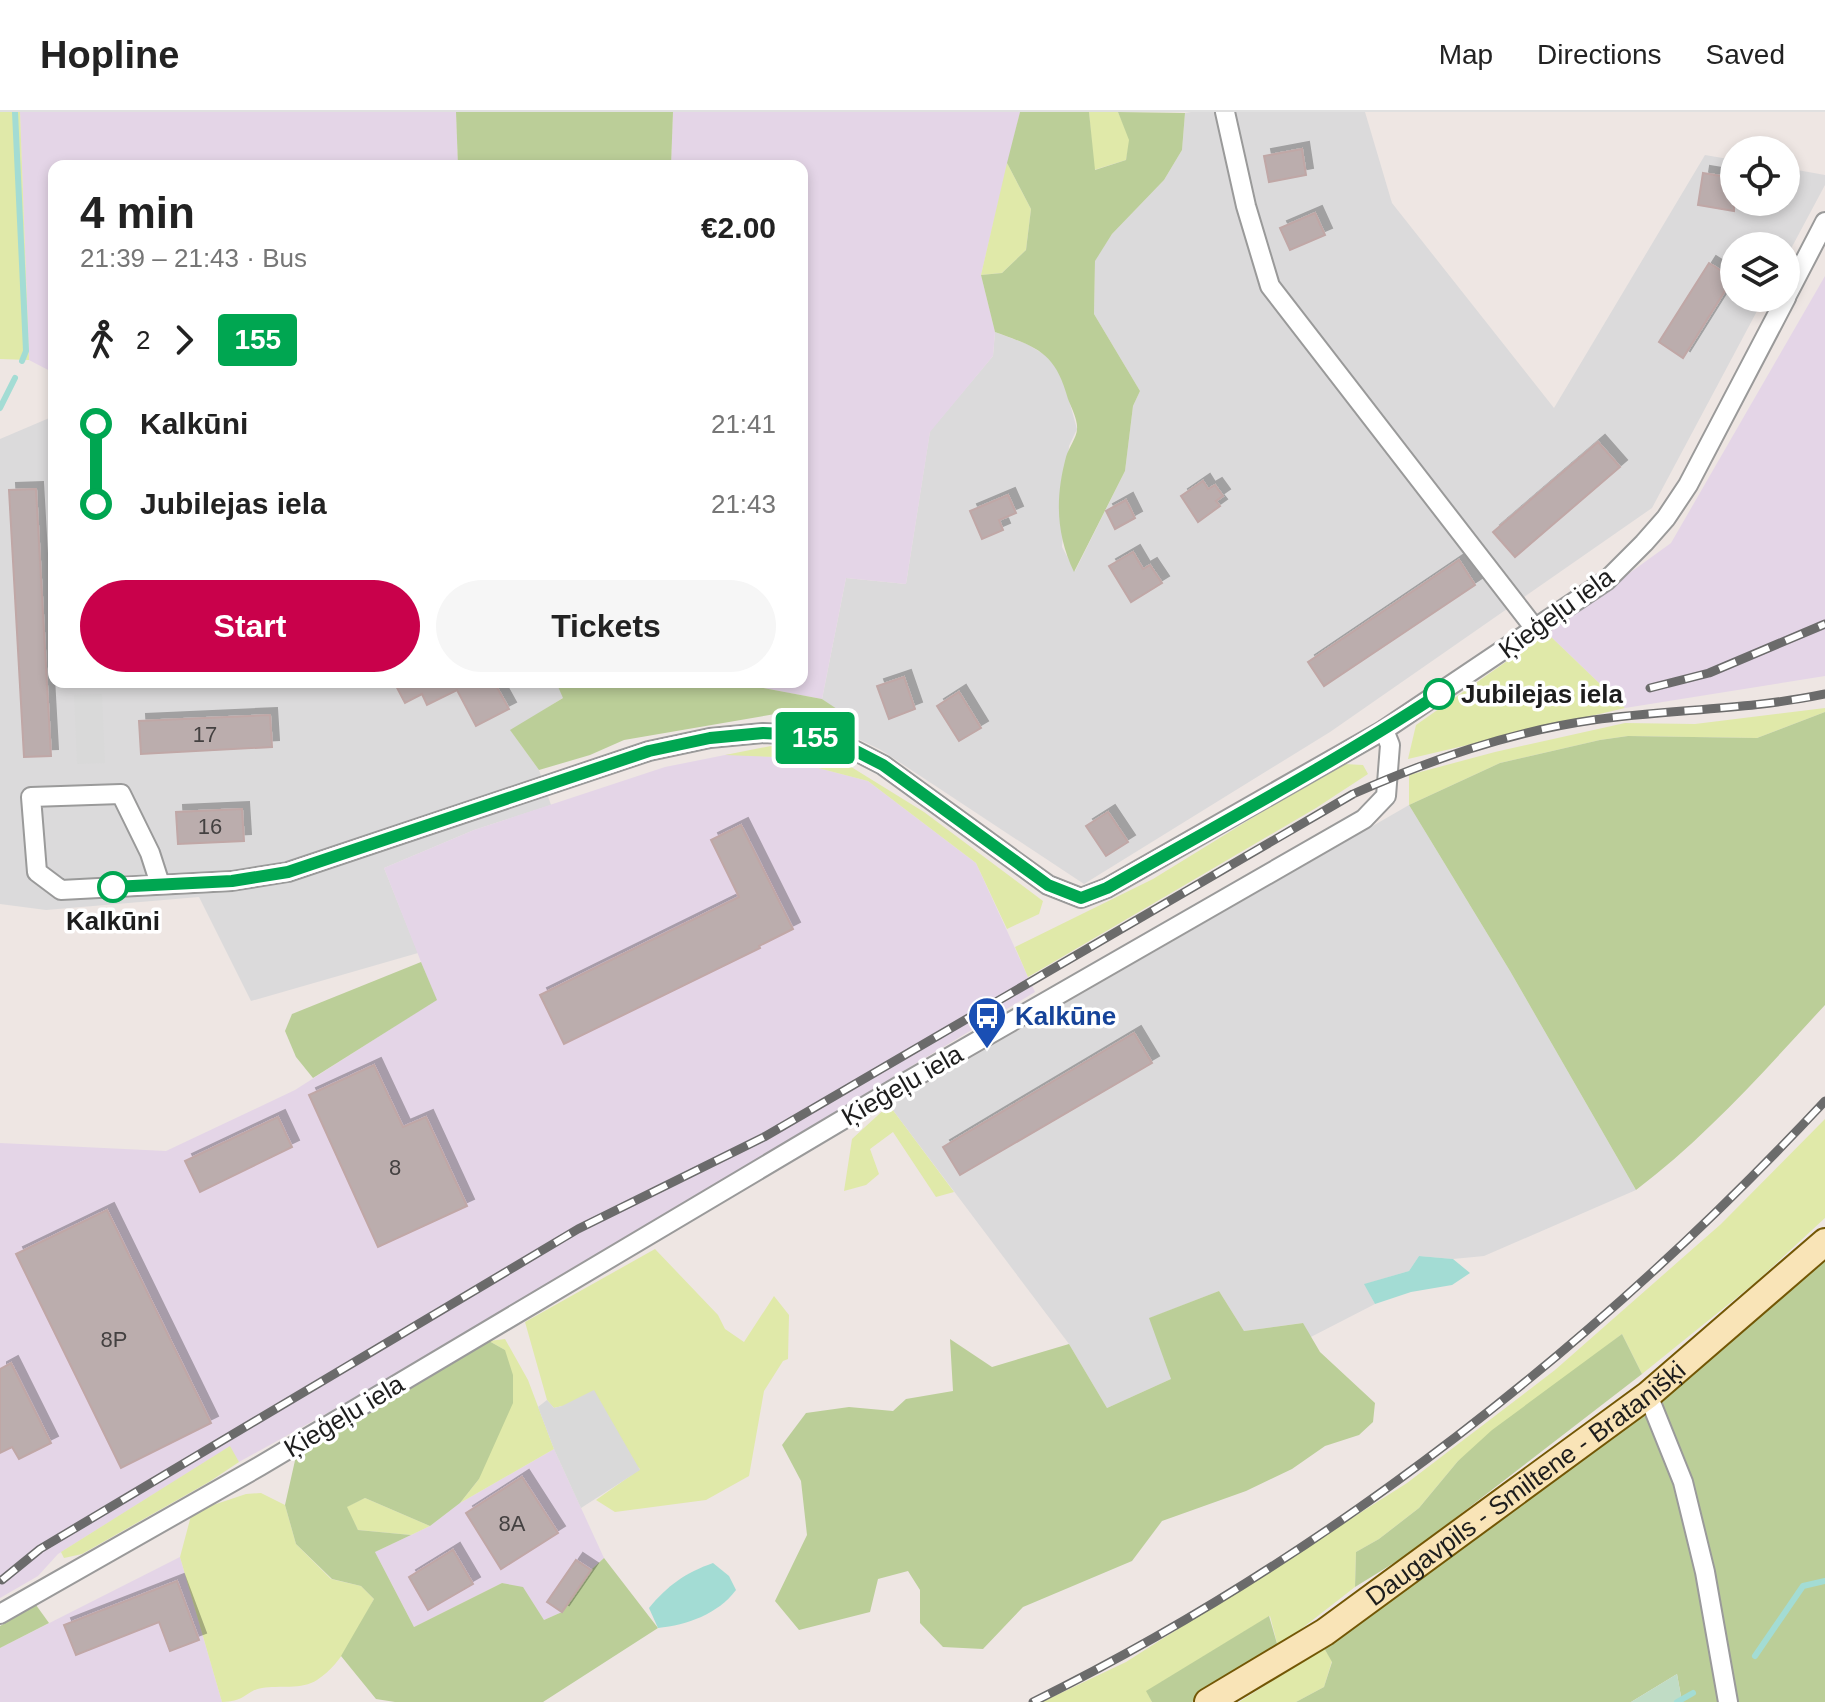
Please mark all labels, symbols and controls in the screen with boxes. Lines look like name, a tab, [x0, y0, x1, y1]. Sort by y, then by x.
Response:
text: Hopline	[40, 34, 179, 76]
text: Map	[1439, 39, 1493, 70]
text: Directions	[1537, 39, 1662, 70]
text: Saved	[1706, 39, 1785, 70]
map controls	[1720, 136, 1800, 312]
button: locate	[1720, 136, 1800, 216]
text: 4 min	[80, 188, 195, 237]
text: €2.00	[701, 211, 776, 244]
button: layers	[1720, 232, 1800, 312]
text: 21:39 – 21:43 · Bus	[80, 243, 307, 273]
icon: walk	[80, 318, 124, 362]
icon: forward	[162, 318, 206, 362]
text: 155	[234, 324, 281, 355]
text: 2	[136, 325, 150, 355]
text: Kalkūni	[140, 407, 248, 440]
text: 21:41	[711, 409, 776, 439]
text: Jubilejas iela	[140, 487, 327, 520]
text: 21:43	[711, 489, 776, 519]
street label: Ķieģeļu iela	[1493, 561, 1620, 665]
button: Start	[80, 580, 420, 672]
button: Tickets	[436, 580, 776, 672]
marker: Jubilejas iela	[1424, 679, 1454, 709]
place label: Jubilejas iela	[1461, 679, 1623, 709]
line badge: 155	[769, 712, 861, 764]
house number: 17	[193, 722, 217, 747]
text: 155	[792, 722, 838, 753]
house number: 16	[198, 814, 222, 839]
marker: Kalkūni	[98, 872, 128, 902]
place label: Kalkūni	[66, 906, 160, 936]
bus stop icon: Kalkūne	[966, 995, 1008, 1050]
place label: Kalkūne	[1015, 1001, 1116, 1031]
street label: Ķieģeļu iela	[836, 1038, 968, 1132]
house number: 8	[389, 1155, 401, 1180]
house number: 8P	[101, 1327, 127, 1352]
street label: Daugavpils - Smiltene - Bratanišķi	[1360, 1355, 1691, 1612]
street label: Ķieģeļu iela	[279, 1368, 410, 1463]
house number: 8A	[499, 1511, 526, 1536]

